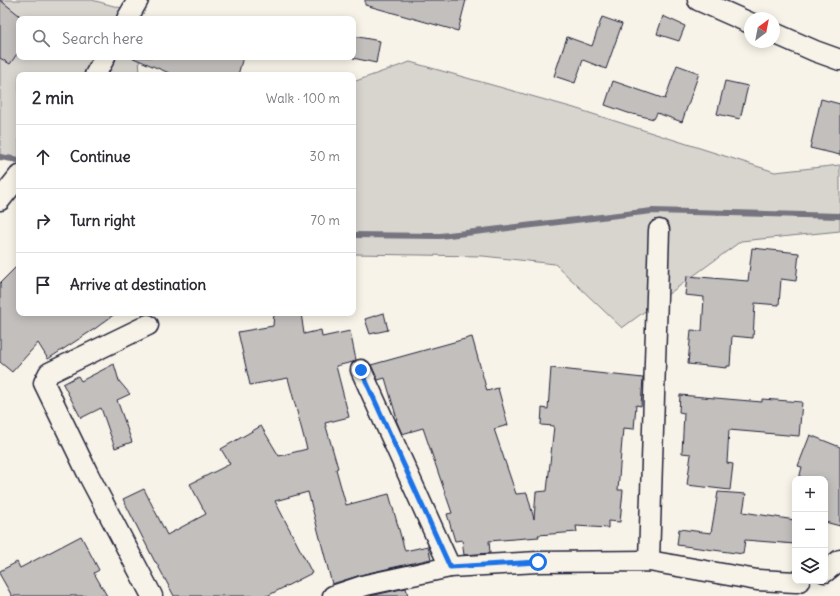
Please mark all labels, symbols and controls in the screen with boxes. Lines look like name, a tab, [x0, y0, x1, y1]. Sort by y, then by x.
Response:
north arrow	[744, 12, 780, 48]
search box	[16, 16, 356, 60]
icon: search	[30, 27, 52, 49]
text: Search here	[62, 29, 143, 48]
text: 2 min	[32, 87, 74, 109]
text: Walk · 100 m	[266, 90, 340, 107]
icon: ahead	[32, 146, 54, 168]
text: Continue	[70, 147, 131, 166]
text: 30 m	[310, 148, 340, 165]
icon: right	[32, 210, 54, 232]
text: Turn right	[70, 211, 135, 230]
text: 70 m	[311, 212, 340, 229]
icon: arrive	[32, 274, 54, 296]
text: Arrive at destination	[70, 275, 206, 294]
route end	[352, 361, 370, 379]
map controls	[792, 476, 828, 584]
button: +	[792, 476, 828, 512]
button: −	[792, 512, 828, 548]
button: layers	[792, 548, 828, 584]
route start	[529, 553, 547, 571]

